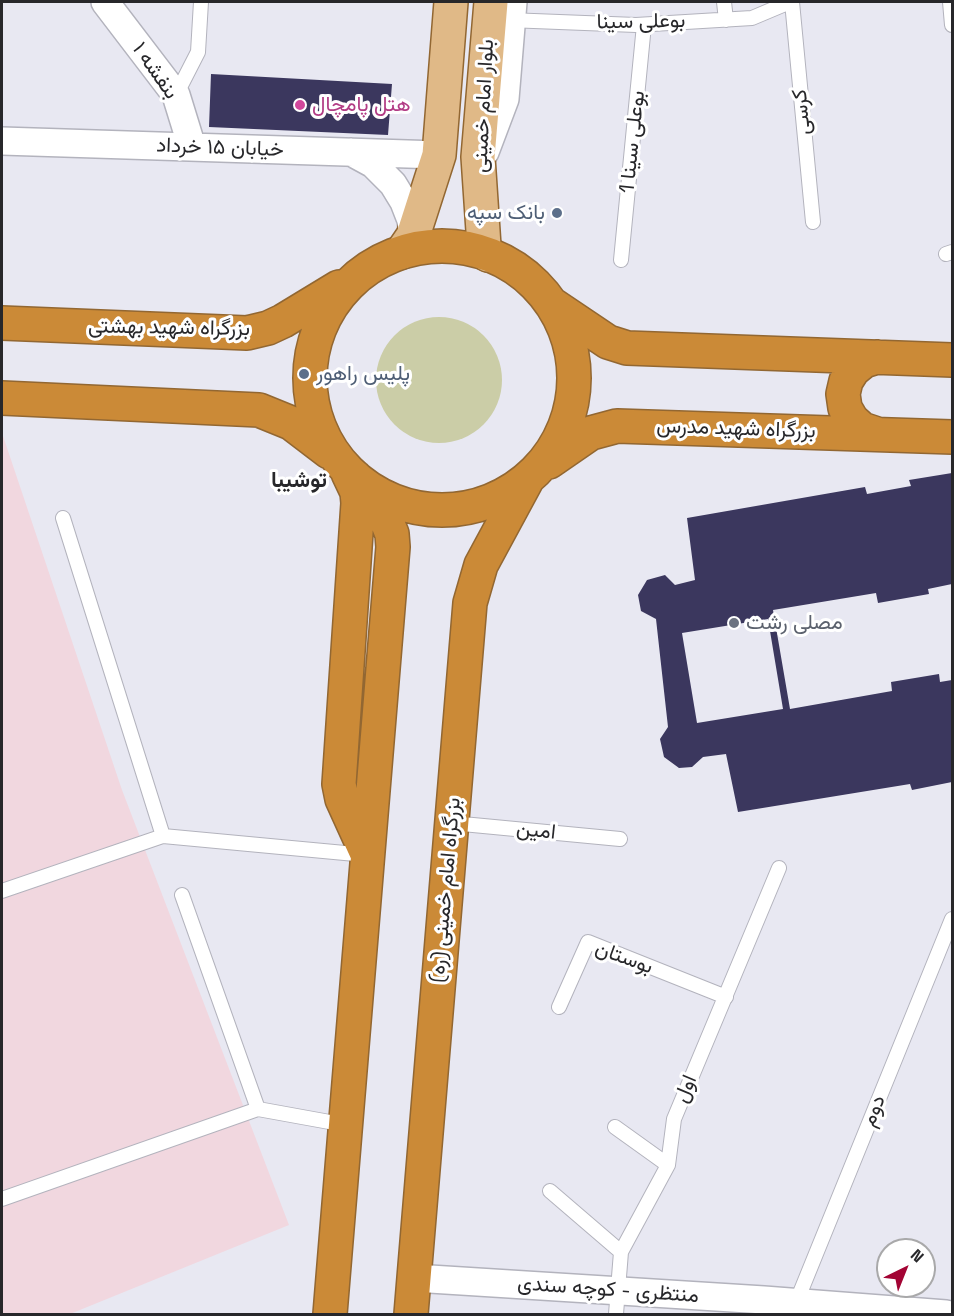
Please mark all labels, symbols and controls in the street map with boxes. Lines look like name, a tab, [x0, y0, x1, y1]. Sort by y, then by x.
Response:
street label: بوعلی سینا	[596, 9, 686, 35]
street label: بنفشه ۱	[126, 38, 184, 104]
street label: بلوار امام خمینی	[468, 39, 500, 173]
street label: کرسی	[787, 88, 817, 136]
street label: بوعلی سینا 1	[615, 89, 651, 195]
place label: هتل پامچال	[312, 92, 411, 118]
marker: هتل پامچال	[293, 98, 307, 112]
street label: خیابان ۱۵ خرداد	[156, 133, 284, 163]
place label: بانک سپه	[467, 200, 545, 226]
marker: بانک سپه	[550, 206, 564, 220]
street label: بزرگراه شهید بهشتی	[88, 314, 250, 342]
place label: پلیس راهور	[316, 361, 410, 387]
marker: پلیس راهور	[297, 367, 311, 381]
street label: بزرگراه شهید مدرس	[656, 414, 816, 444]
district label: توشیبا	[271, 468, 327, 494]
place label: مصلی رشت	[746, 610, 843, 636]
marker: مصلی رشت	[727, 616, 741, 630]
street label: بزرگراه امام خمینی (ره)	[425, 796, 467, 984]
street label: امین	[515, 816, 557, 846]
street label: بوستان	[592, 936, 656, 980]
street label: اول	[669, 1071, 703, 1107]
street label: دوم	[856, 1092, 892, 1130]
north arrow	[876, 1238, 936, 1298]
text: N	[906, 1245, 928, 1267]
street label: منتظری - کوچه سندی	[516, 1271, 700, 1309]

